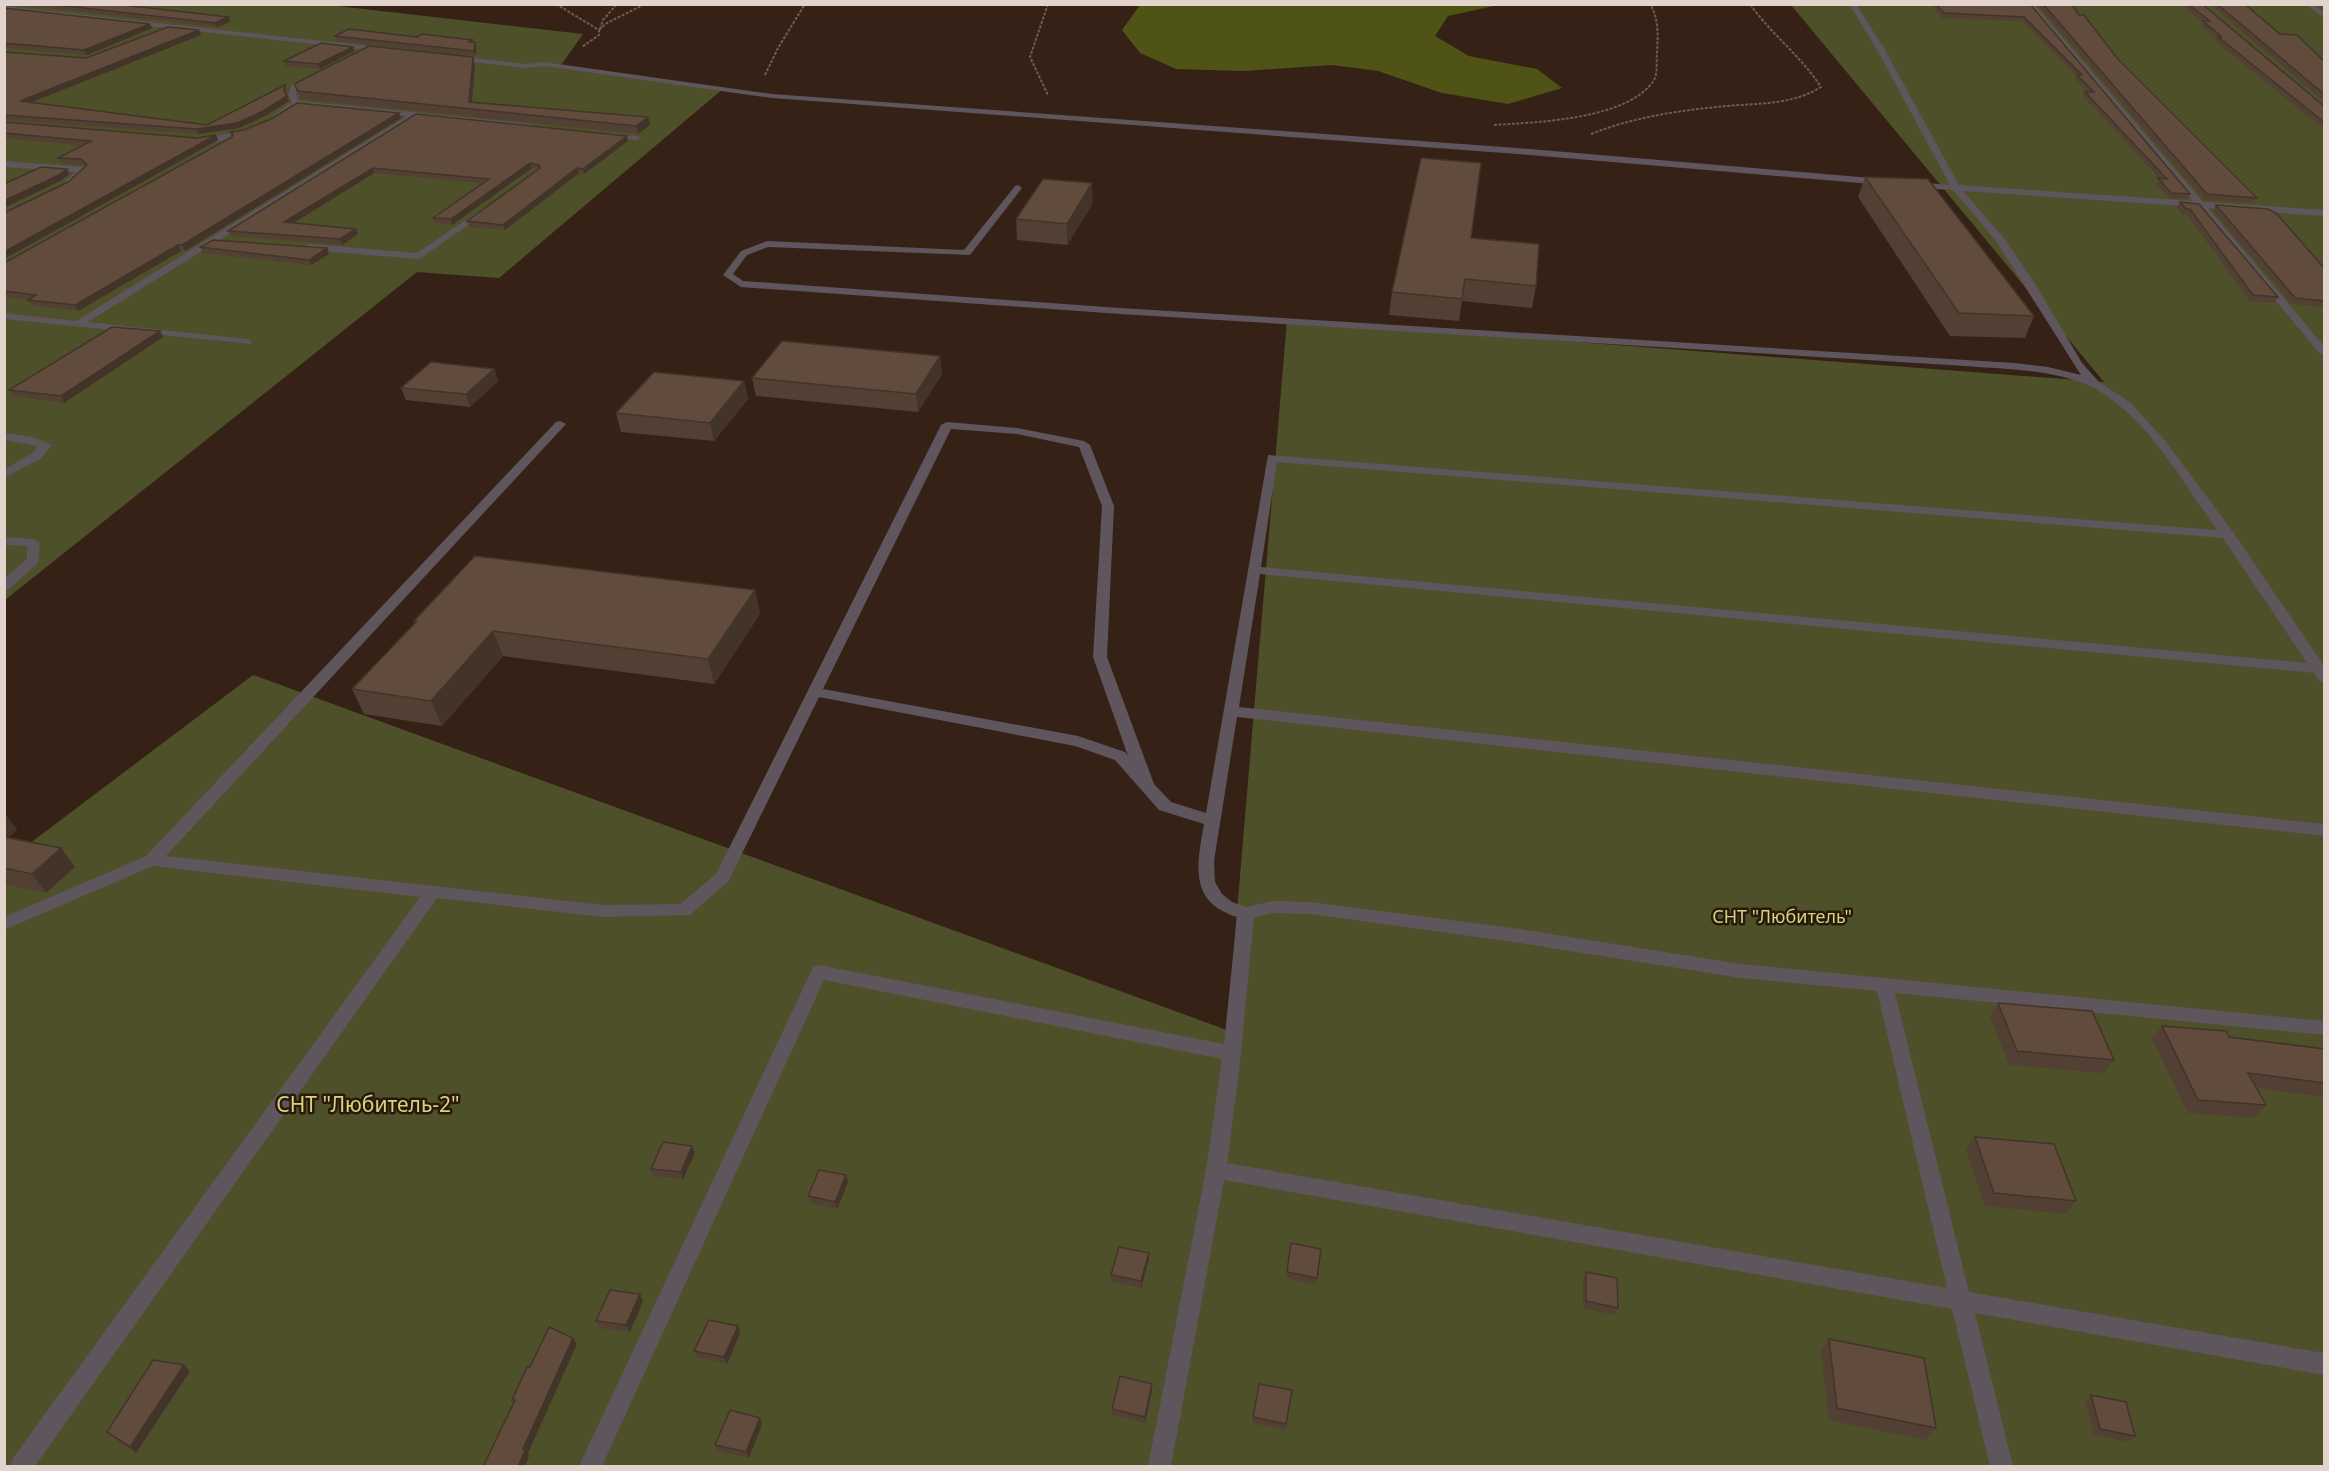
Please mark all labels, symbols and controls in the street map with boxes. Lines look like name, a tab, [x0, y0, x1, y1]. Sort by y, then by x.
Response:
park label: СНТ "Любитель"	[1712, 904, 1852, 928]
park label: СНТ "Любитель-2"	[276, 1090, 460, 1118]

